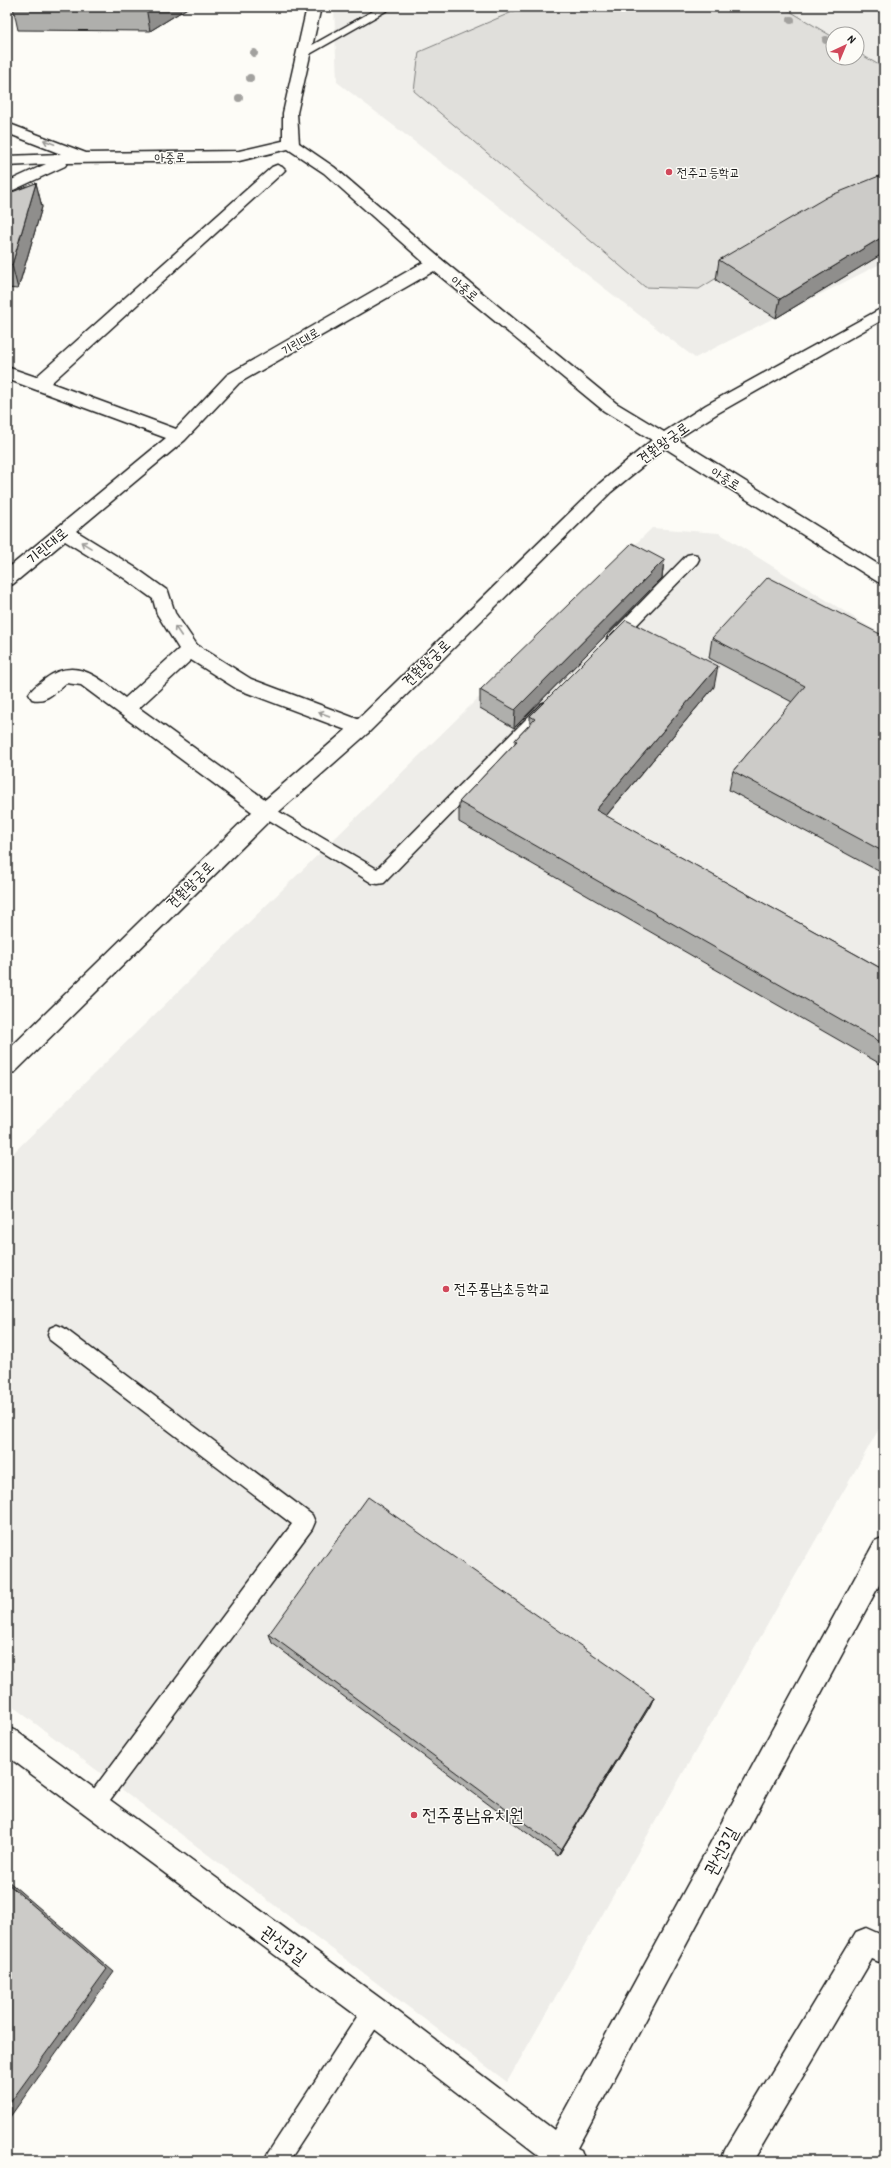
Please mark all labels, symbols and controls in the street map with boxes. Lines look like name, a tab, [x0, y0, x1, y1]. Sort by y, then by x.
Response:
north arrow	[825, 26, 865, 66]
text: N	[845, 32, 859, 46]
one-way arrow	[44, 138, 56, 146]
street label: 아중로	[154, 148, 186, 166]
place label: 전주고등학교	[677, 163, 740, 181]
marker: 전주고등학교	[664, 167, 674, 177]
street label: 아중로	[447, 271, 483, 305]
street label: 기린대로	[277, 323, 323, 359]
street label: 견훤왕궁로	[632, 416, 693, 469]
street label: 아중로	[708, 462, 744, 494]
street label: 기린대로	[21, 522, 72, 569]
one-way arrow	[80, 541, 92, 549]
one-way arrow	[174, 626, 182, 637]
street label: 견훤왕궁로	[397, 634, 455, 691]
one-way arrow	[318, 710, 330, 718]
street label: 견훤왕궁로	[161, 856, 218, 913]
place label: 전주풍남초등학교	[454, 1278, 551, 1299]
marker: 전주풍남초등학교	[441, 1284, 451, 1294]
place label: 전주풍남유치원	[422, 1802, 523, 1827]
marker: 전주풍남유치원	[409, 1810, 419, 1820]
street label: 관선3길	[697, 1822, 744, 1879]
street label: 관선3길	[256, 1919, 313, 1970]

